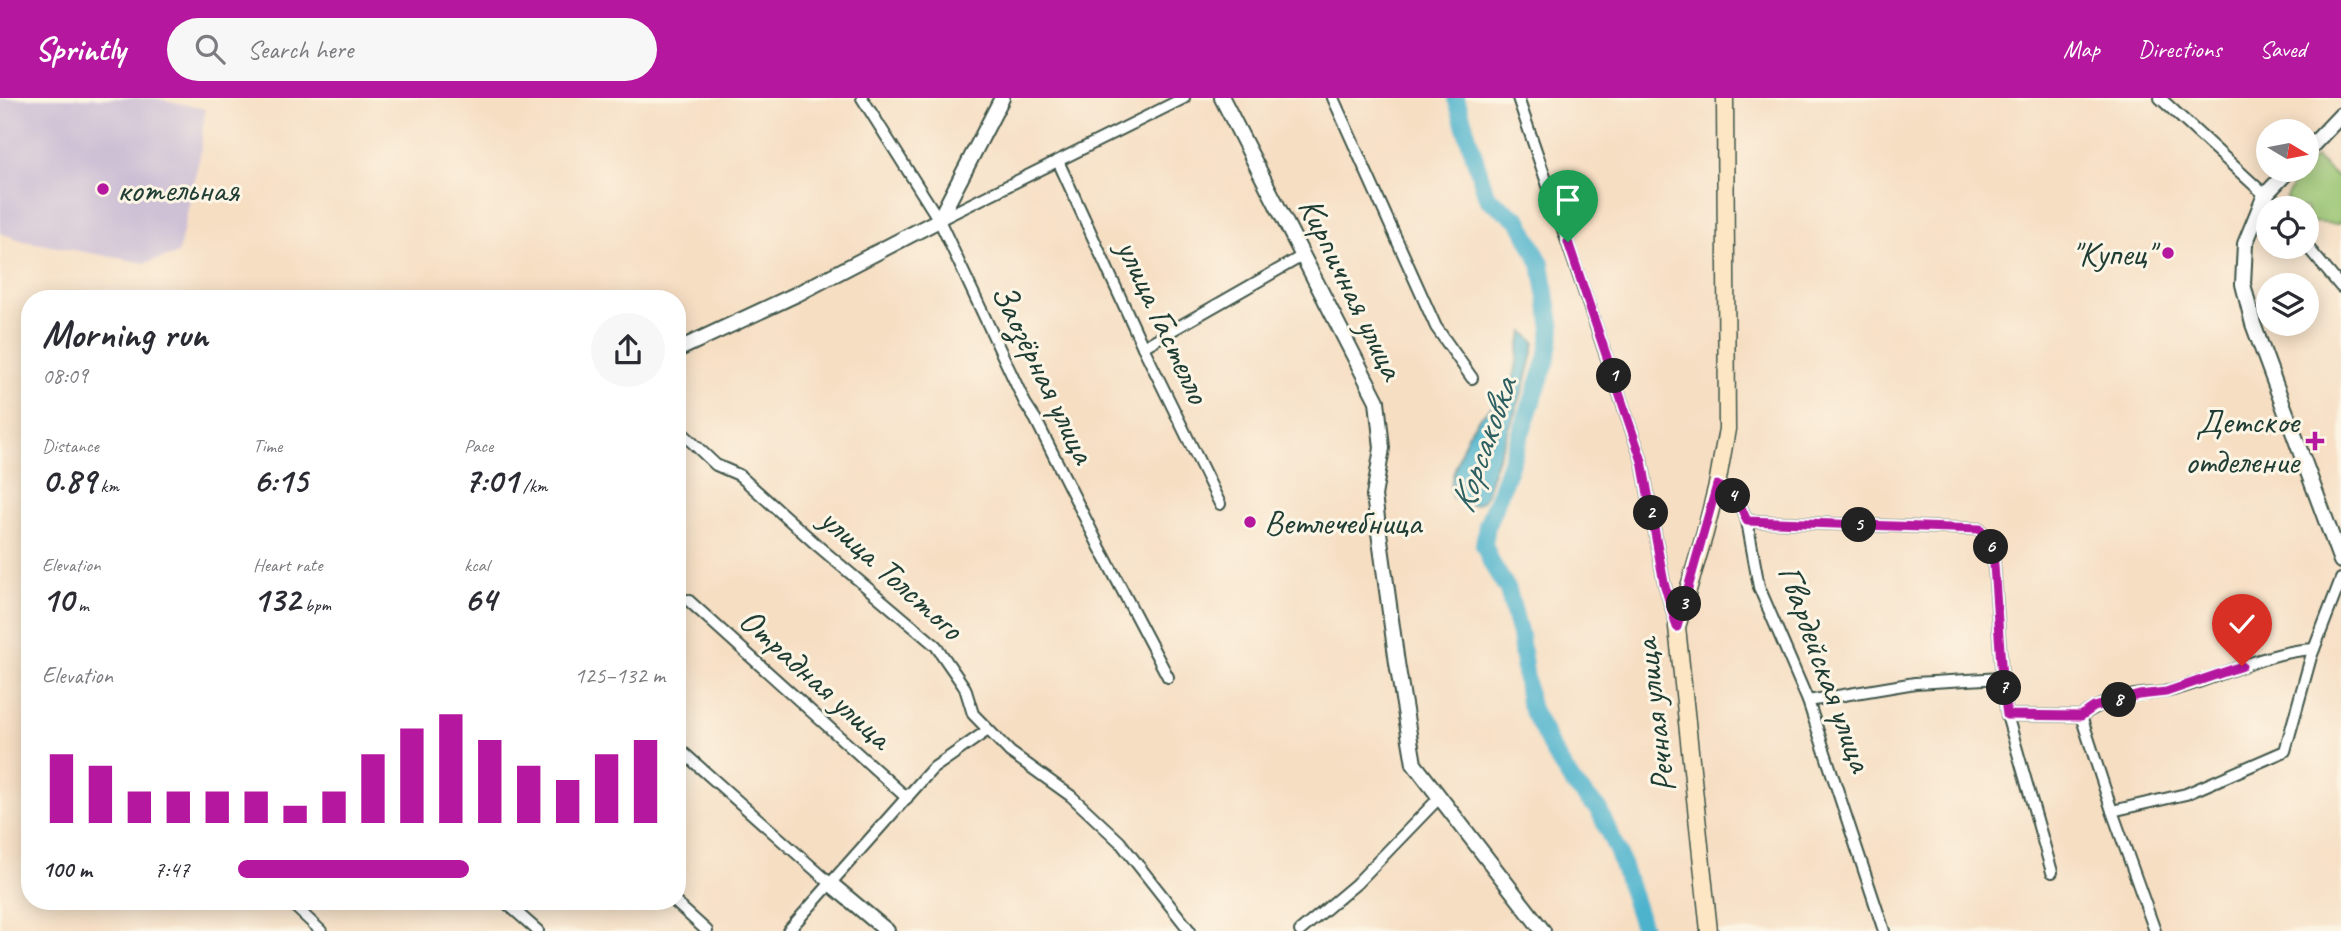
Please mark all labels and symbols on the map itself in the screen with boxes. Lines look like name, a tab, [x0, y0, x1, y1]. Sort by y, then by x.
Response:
north arrow	[2256, 119, 2319, 182]
place label: котельная	[117, 167, 240, 212]
pin	[1538, 170, 1598, 242]
marker: котельная	[95, 181, 111, 197]
street label: Кирпичная улица	[1288, 190, 1416, 389]
street label: улица Гастелло	[1105, 230, 1222, 412]
place label: "Купец"	[2071, 231, 2161, 276]
marker: "Купец"	[2160, 245, 2176, 261]
street label: Заозёрная улица	[981, 276, 1107, 472]
pin: 1	[1596, 358, 1632, 394]
water label: Корсаковка	[1438, 368, 1529, 518]
place label: Детское отделение	[2185, 399, 2302, 484]
marker: Детское отделение	[2305, 431, 2325, 451]
pin: 4	[1716, 478, 1750, 514]
street label: улица Толстого	[809, 496, 974, 651]
pin: 2	[1634, 496, 1668, 530]
place label: Ветлечебница	[1264, 500, 1423, 545]
pin: 5	[1842, 508, 1876, 542]
marker: Ветлечебница	[1242, 514, 1258, 530]
pin: 6	[1974, 530, 2008, 564]
street label: Гвардейская улица	[1767, 559, 1884, 779]
pin: 3	[1666, 587, 1702, 622]
pin	[2212, 594, 2272, 666]
street label: Отрадная улица	[730, 598, 904, 761]
street label: Речная улица	[1622, 634, 1686, 795]
pin: 7	[1986, 670, 2022, 706]
pin: 8	[2102, 682, 2136, 718]

